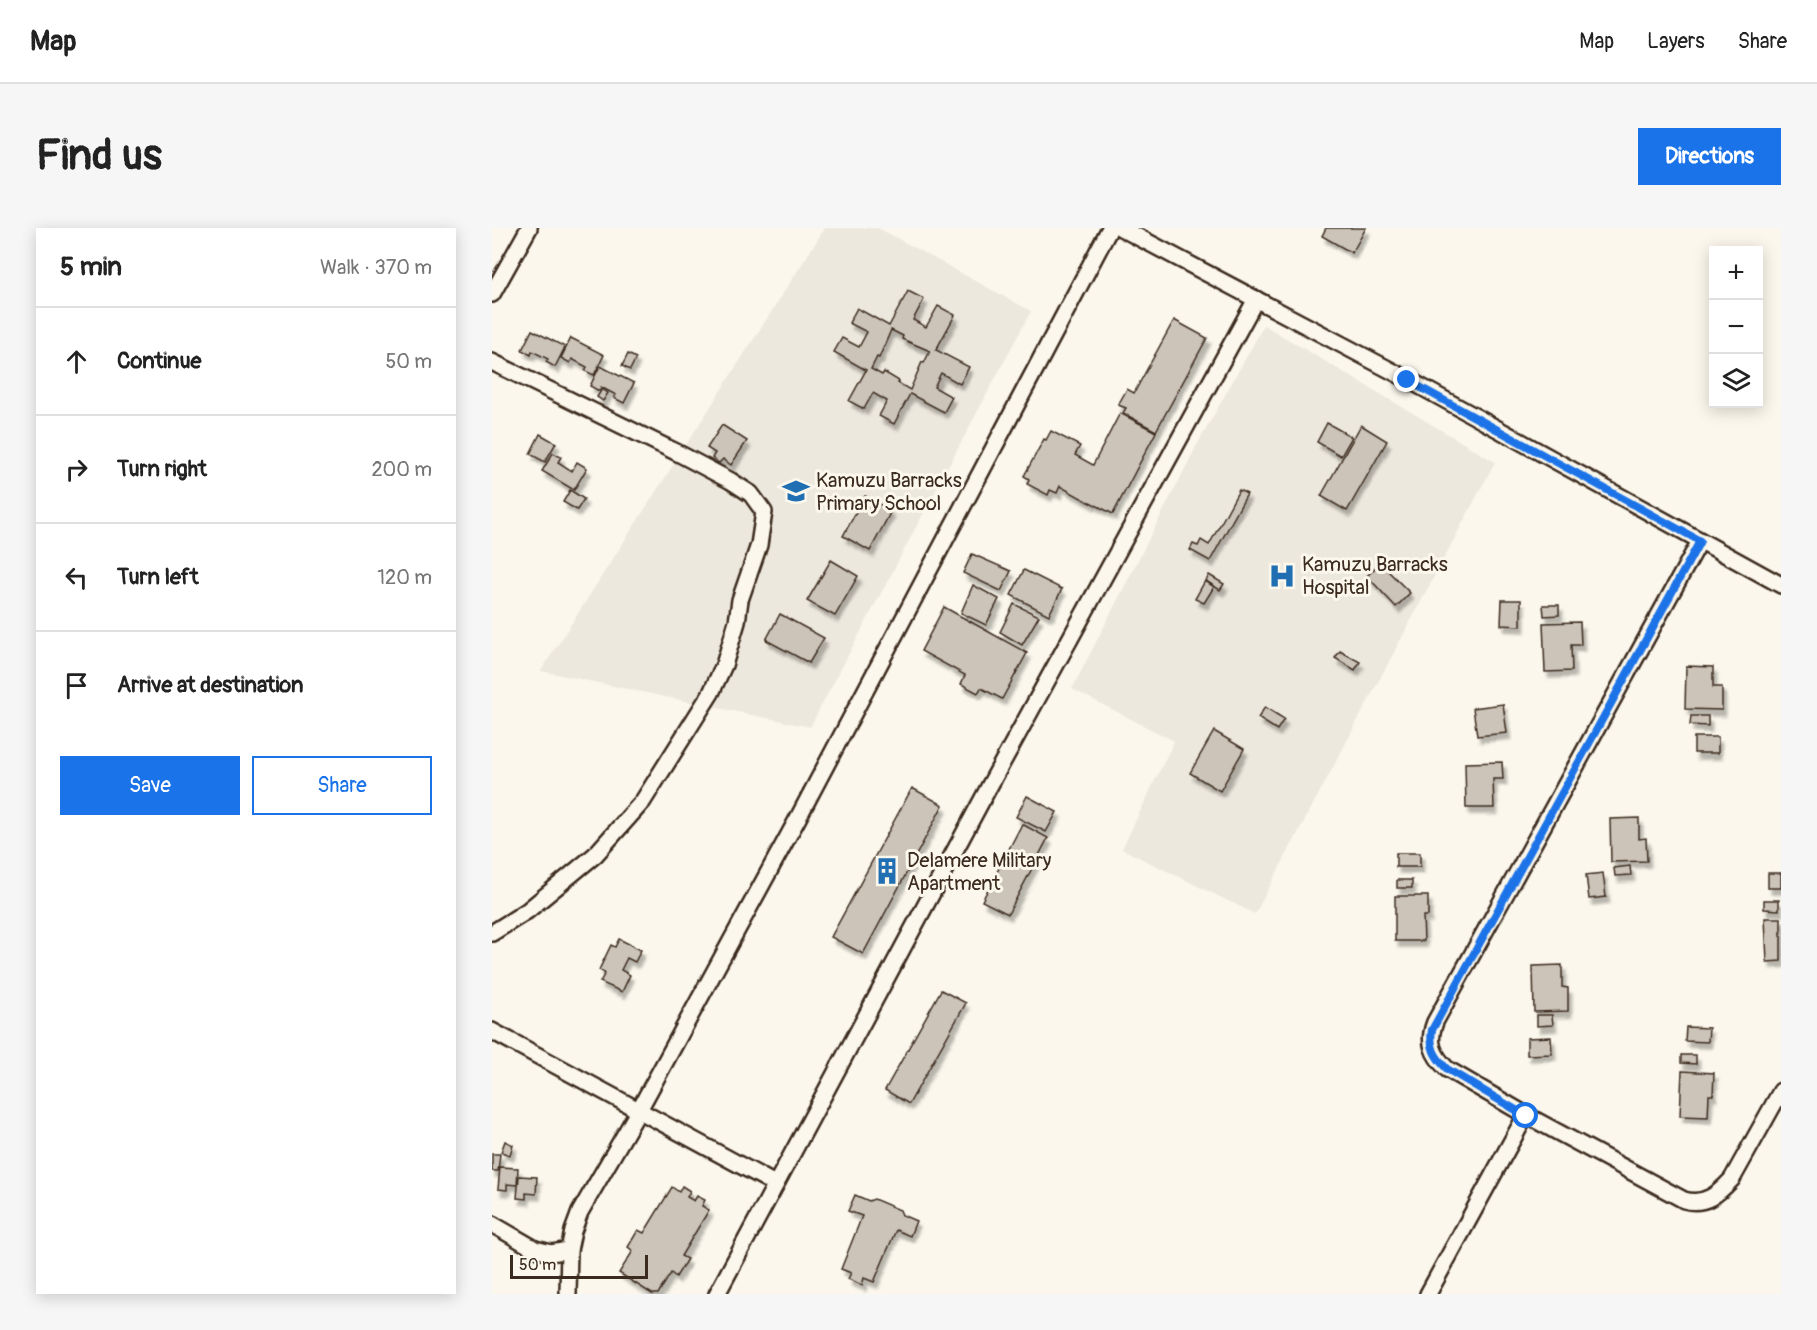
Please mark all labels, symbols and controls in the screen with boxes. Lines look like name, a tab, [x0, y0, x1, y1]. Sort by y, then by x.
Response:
text: Map	[30, 24, 76, 59]
text: Map	[1579, 28, 1614, 55]
text: Layers	[1647, 28, 1705, 55]
text: Share	[1738, 28, 1787, 55]
button: Directions	[1638, 128, 1781, 185]
text: Find us	[36, 130, 162, 182]
map controls	[1709, 246, 1763, 408]
button: +	[1709, 246, 1763, 300]
text: 5 min	[60, 251, 122, 283]
text: Walk · 370 m	[320, 255, 432, 280]
button: −	[1709, 300, 1763, 354]
icon: ahead	[60, 345, 93, 378]
text: Continue	[117, 347, 201, 375]
text: 50 m	[385, 349, 432, 374]
button: layers	[1709, 354, 1763, 408]
route end	[1393, 366, 1419, 392]
icon: right	[60, 453, 93, 486]
text: Turn right	[117, 455, 207, 483]
text: 200 m	[371, 457, 432, 482]
place label: Kamuzu Barracks Primary School	[816, 468, 962, 516]
school or university icon: Kamuzu Barracks Primary School	[781, 476, 811, 506]
place label: Kamuzu Barracks Hospital	[1302, 552, 1448, 600]
icon: left	[60, 561, 93, 594]
hospital icon: Kamuzu Barracks Hospital	[1267, 561, 1297, 591]
text: Turn left	[117, 563, 199, 591]
text: 120 m	[377, 565, 432, 590]
icon: arrive	[60, 669, 93, 702]
text: Arrive at destination	[117, 671, 303, 699]
button: Save	[60, 756, 240, 815]
button: Share	[252, 756, 432, 815]
place label: Delamere Military Apartment	[907, 848, 1052, 896]
building icon: Delamere Military Apartment	[872, 856, 902, 886]
route start	[1512, 1102, 1538, 1128]
scale bar	[510, 1252, 648, 1280]
text: 50 m	[519, 1255, 556, 1275]

